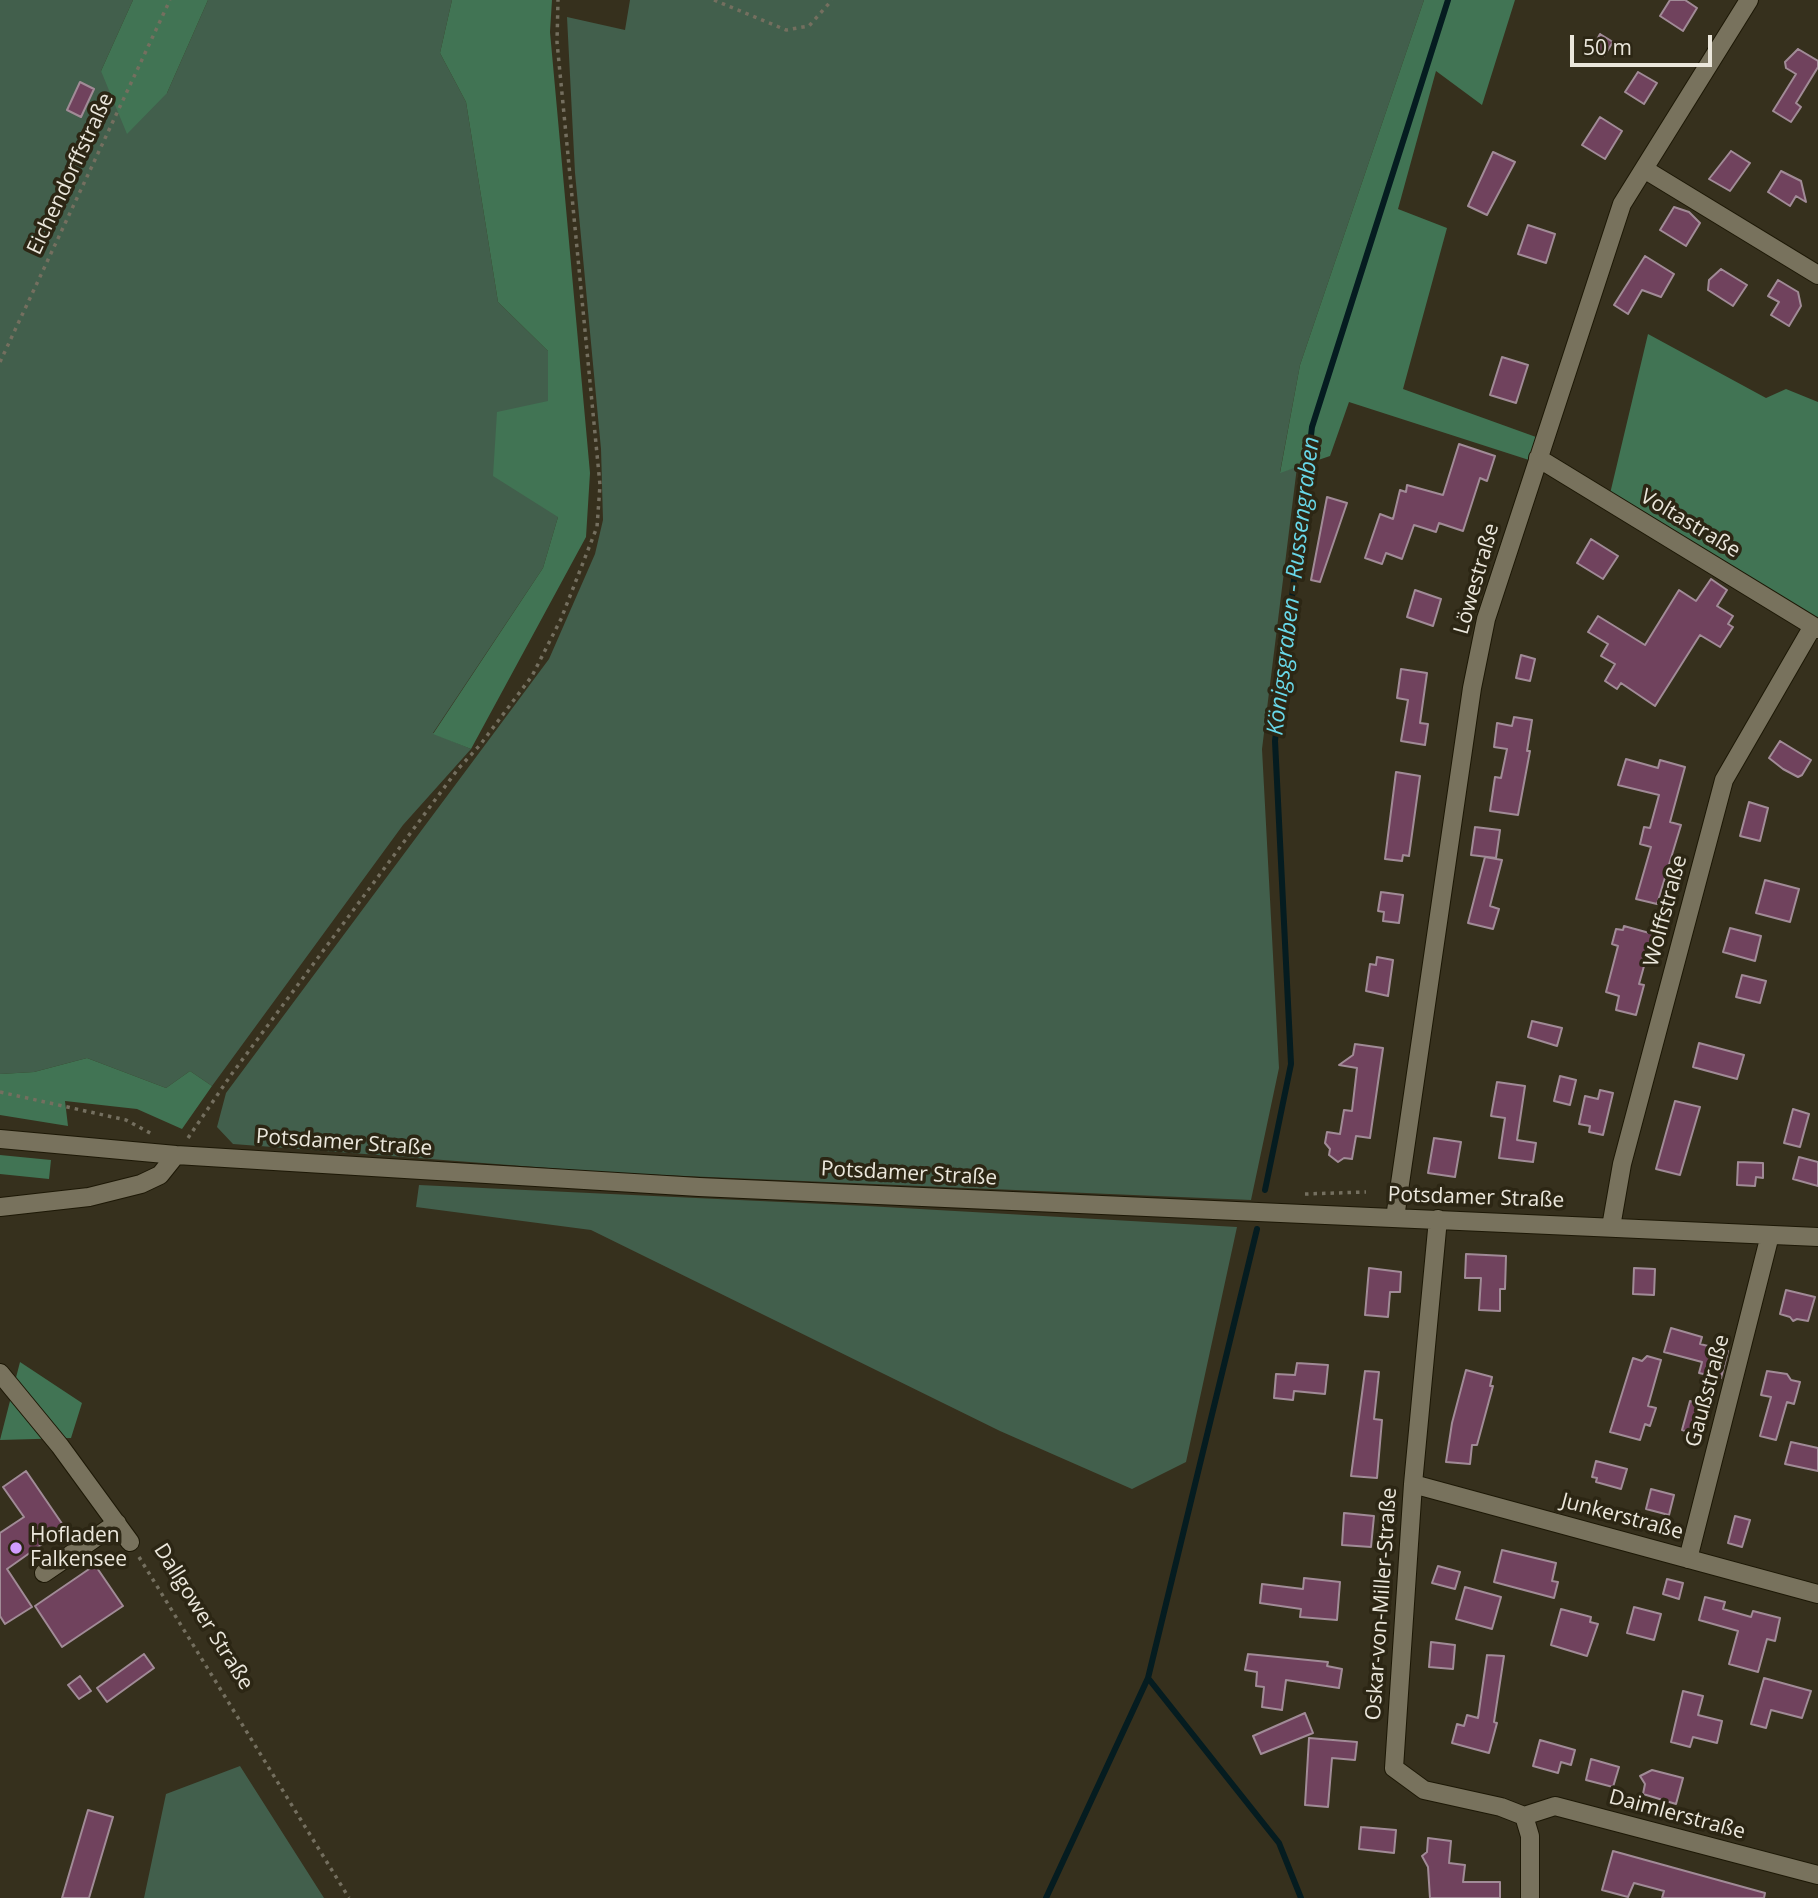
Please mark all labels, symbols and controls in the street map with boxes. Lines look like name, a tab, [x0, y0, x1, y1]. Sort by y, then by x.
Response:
scale bar	[1573, 21, 1715, 65]
text: 50 m	[1583, 33, 1632, 61]
street label: Eichendorffstraße	[23, 89, 119, 259]
water label: Königsgraben - Russengraben	[1262, 435, 1326, 737]
street label: Voltastraße	[1635, 484, 1745, 564]
street label: Löwestraße	[1449, 521, 1505, 637]
street label: Wolffstraße	[1639, 853, 1693, 969]
street label: Potsdamer Straße	[255, 1124, 433, 1162]
street label: Potsdamer Straße	[820, 1157, 998, 1191]
street label: Potsdamer Straße	[1387, 1182, 1565, 1214]
street label: Gaußstraße	[1681, 1332, 1735, 1450]
street label: Oskar-von-Miller-Straße	[1361, 1487, 1403, 1721]
street label: Junkerstraße	[1558, 1489, 1686, 1545]
place label: Hofladen Falkensee	[30, 1523, 127, 1573]
street label: Dallgower Straße	[148, 1539, 258, 1695]
marker: Hofladen Falkensee	[8, 1540, 24, 1556]
street label: Daimlerstraße	[1606, 1785, 1748, 1845]

